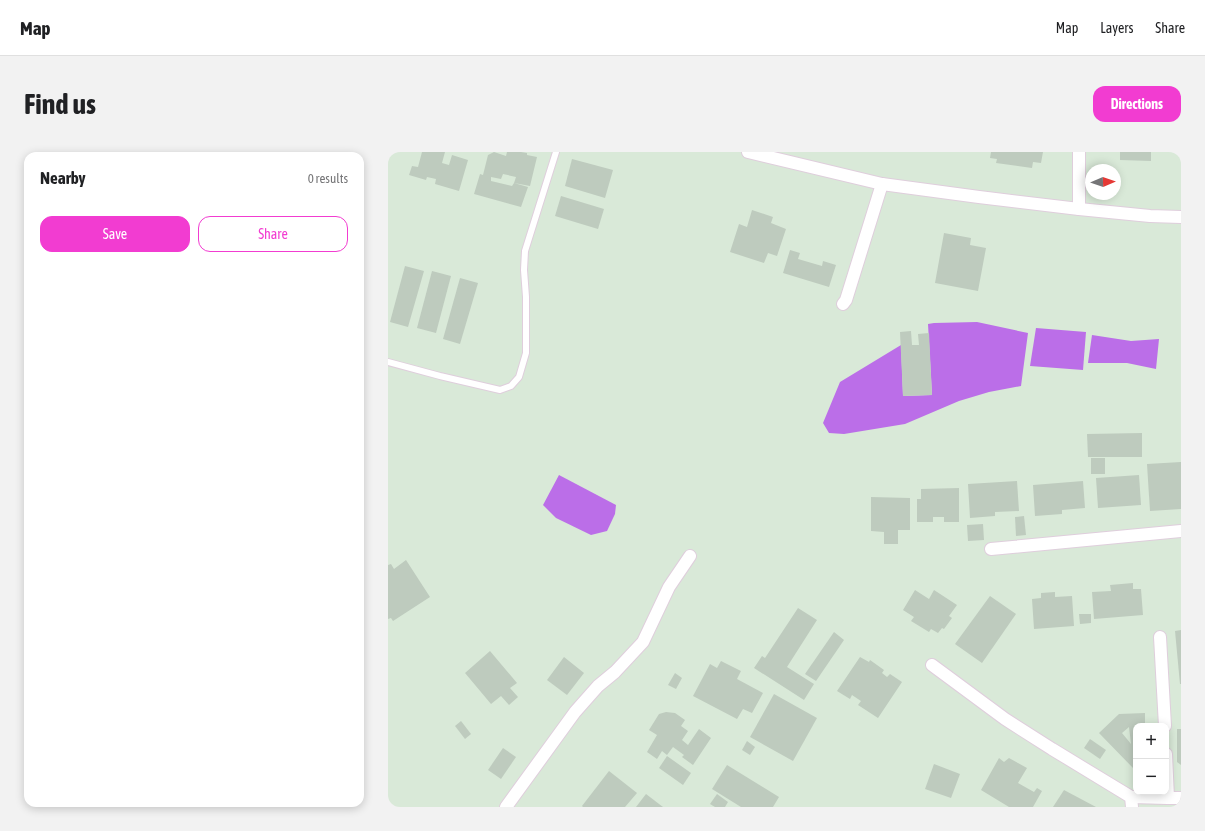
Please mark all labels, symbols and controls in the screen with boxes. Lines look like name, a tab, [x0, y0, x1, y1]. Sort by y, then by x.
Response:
text: Map	[20, 17, 51, 39]
text: Map	[1056, 20, 1078, 36]
text: Layers	[1100, 20, 1133, 36]
text: Share	[1155, 20, 1185, 36]
button: Directions	[1093, 86, 1181, 122]
text: Find us	[24, 88, 96, 120]
north arrow	[1085, 164, 1121, 200]
text: Nearby	[40, 168, 86, 188]
text: 0 results	[308, 171, 348, 186]
button: Save	[40, 216, 190, 252]
button: Share	[198, 216, 348, 252]
map controls	[1133, 723, 1169, 795]
button: +	[1133, 723, 1169, 759]
button: −	[1133, 759, 1169, 795]

